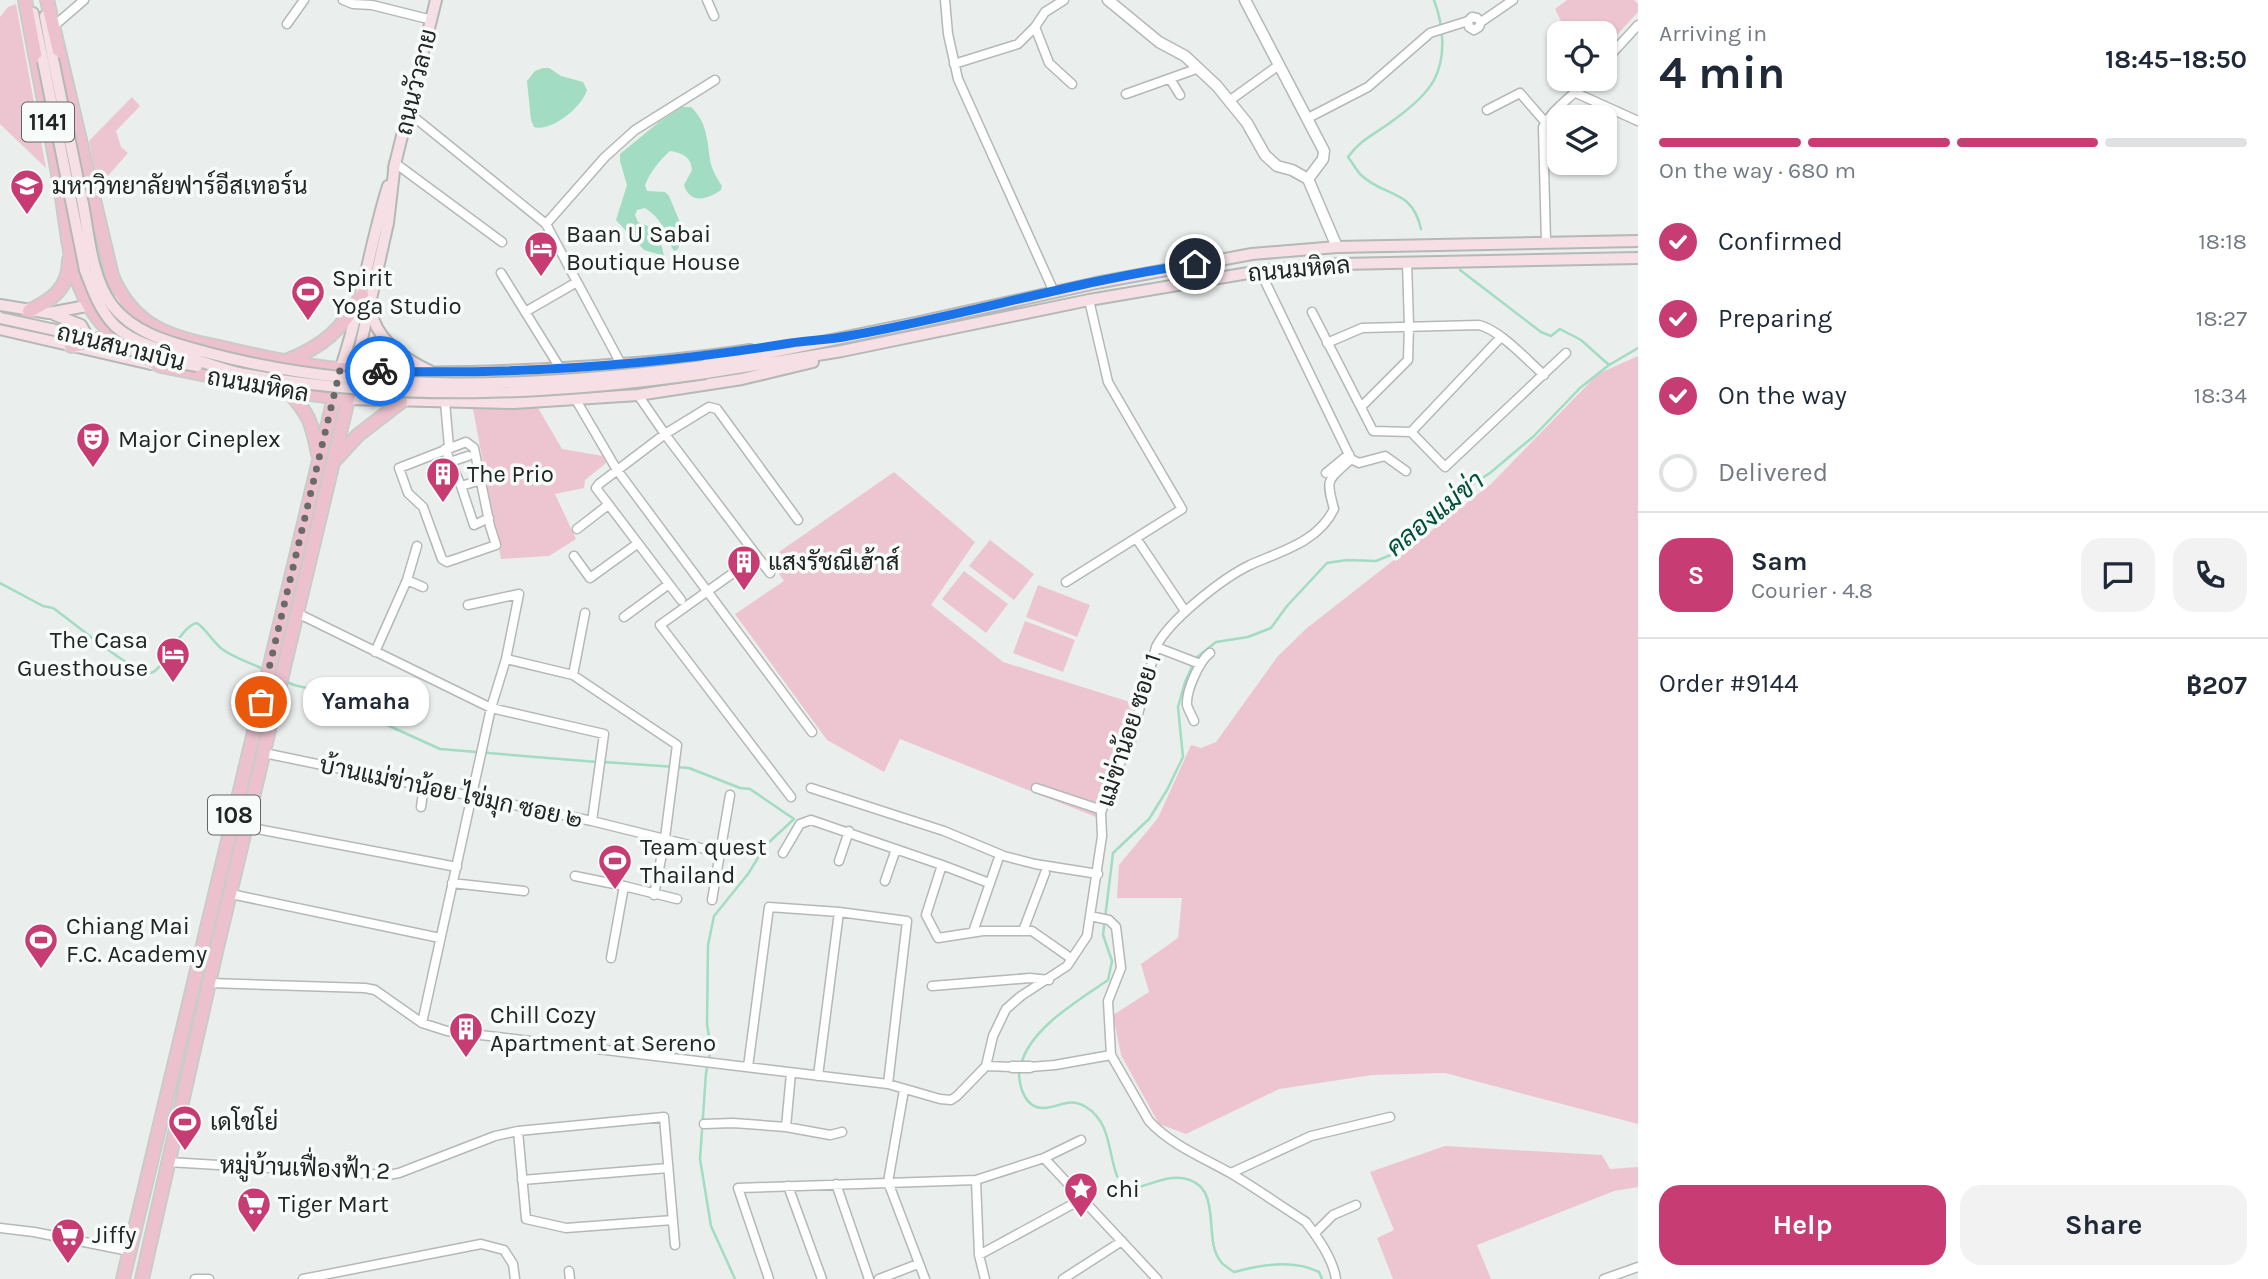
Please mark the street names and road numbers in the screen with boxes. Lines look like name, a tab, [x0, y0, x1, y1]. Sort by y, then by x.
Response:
street label: ถนนวัวลาย	[389, 26, 443, 138]
road number: 1141	[22, 102, 74, 141]
street label: ถนนมหิดล	[1247, 251, 1351, 287]
street label: ถนนสนามบิน	[54, 318, 188, 376]
street label: ถนนมหิดล	[205, 362, 311, 408]
street label: แม่ข่าน้อย ซอย 1	[1090, 649, 1167, 810]
street label: บ้านแม่ข่าน้อย ไข่มุก ซอย ๒	[316, 748, 586, 836]
road number: 108	[208, 796, 260, 834]
street label: หมู่บ้านเฟื่องฟ้า 2	[219, 1144, 391, 1188]

